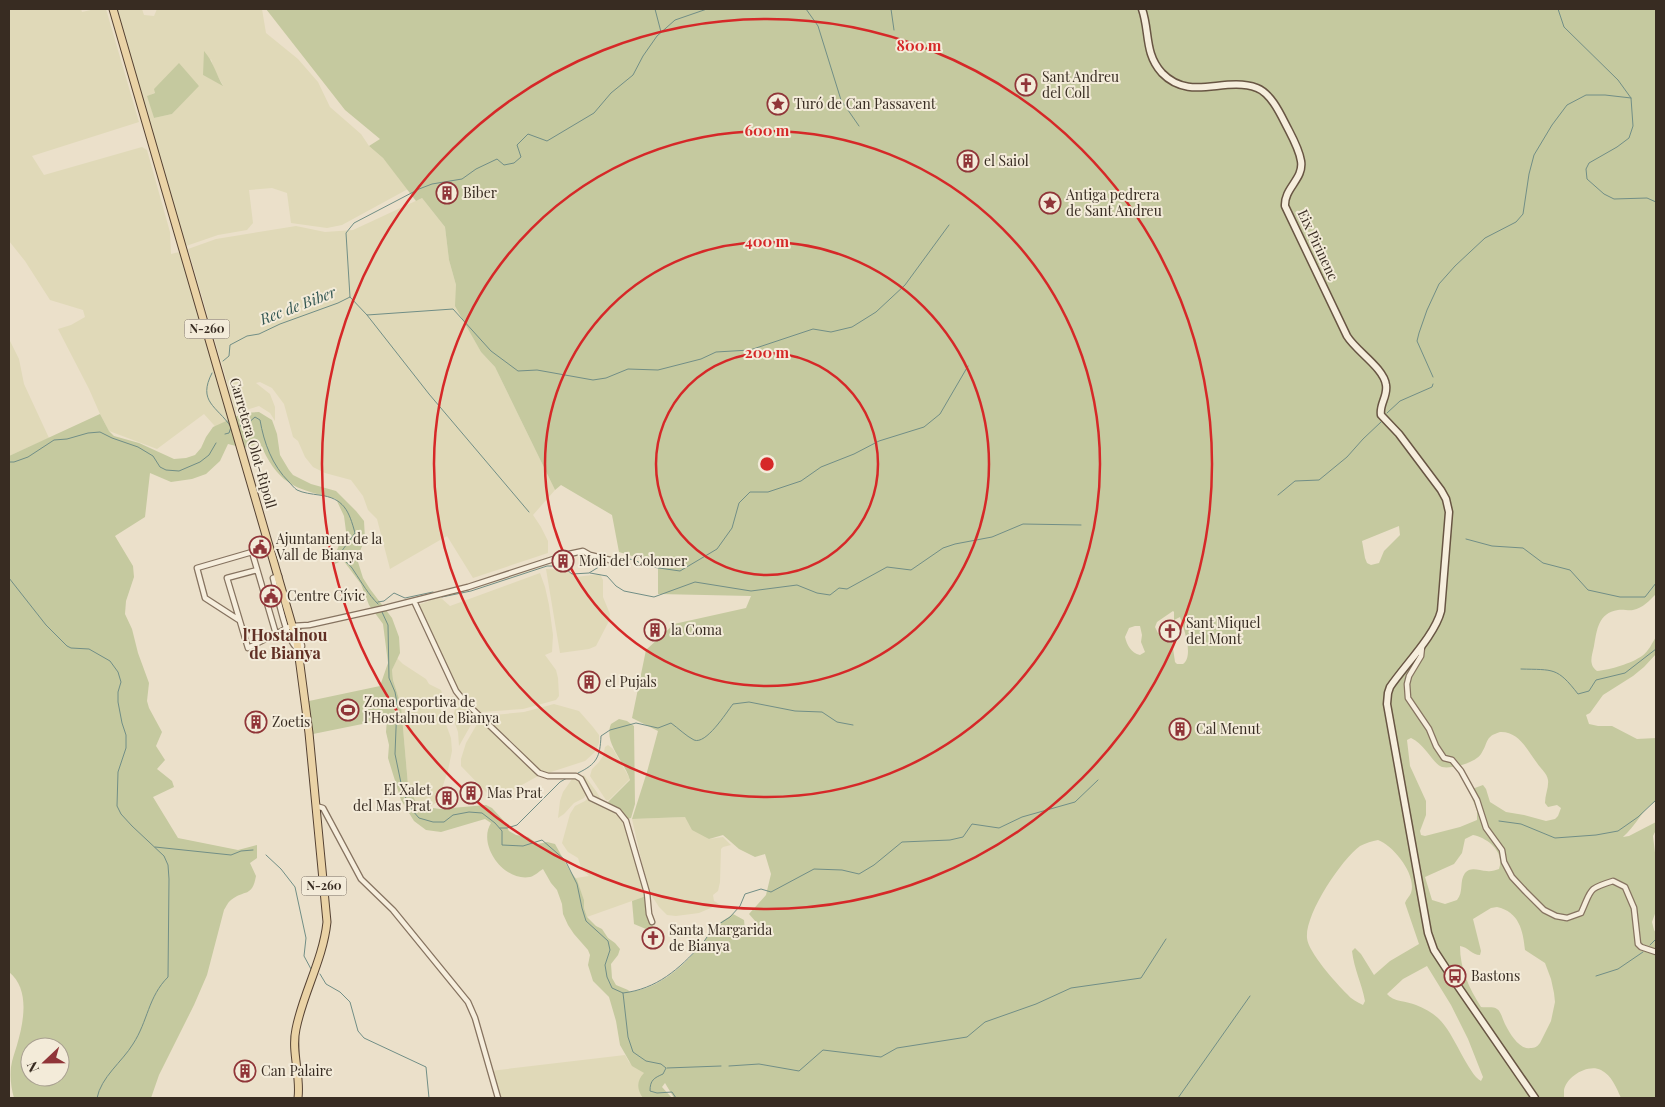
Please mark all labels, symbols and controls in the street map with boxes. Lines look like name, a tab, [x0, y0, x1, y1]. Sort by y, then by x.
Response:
text: 800 m	[897, 35, 942, 55]
place label: Sant Andreu del Coll	[1042, 67, 1119, 102]
church icon: Sant Andreu del Coll	[1014, 73, 1038, 97]
place icon: Turó de Can Passavent	[766, 92, 790, 116]
place label: Turó de Can Passavent	[794, 94, 937, 113]
text: 600 m	[745, 120, 790, 140]
building icon: el Saiol	[956, 149, 980, 173]
place label: el Saiol	[984, 151, 1029, 170]
building icon: Biber	[435, 181, 459, 205]
place label: Biber	[463, 183, 498, 202]
place label: Antiga pedrera de Sant Andreu	[1065, 185, 1162, 220]
place icon: Antiga pedrera de Sant Andreu	[1038, 191, 1062, 215]
street label: Eix Pirinenc	[1294, 206, 1343, 284]
text: 400 m	[745, 231, 790, 251]
water label: Rec de Biber	[256, 281, 339, 329]
road number: N-260	[184, 320, 230, 338]
text: 200 m	[745, 342, 790, 362]
street label: Carretera Olot-Ripoll	[226, 375, 281, 510]
centre of rings	[758, 455, 776, 473]
place label: Ajuntament de la Vall de Bianya	[275, 529, 382, 564]
public building icon: Ajuntament de la Vall de Bianya	[248, 535, 272, 559]
building icon: Moli del Colomer	[551, 549, 575, 573]
place label: Moli del Colomer	[579, 551, 688, 570]
public building icon: Centre Cívic	[259, 584, 283, 608]
place label: Centre Cívic	[287, 586, 365, 605]
place label: Sant Miquel del Mont	[1186, 613, 1261, 648]
building icon: la Coma	[643, 618, 667, 642]
church icon: Sant Miquel del Mont	[1158, 619, 1182, 643]
place label: la Coma	[671, 620, 722, 639]
district label: l'Hostalnou de Bianya	[243, 624, 328, 663]
building icon: el Pujals	[577, 670, 601, 694]
place label: el Pujals	[605, 672, 657, 691]
place label: Zona esportiva de l'Hostalnou de Bianya	[364, 692, 499, 727]
sports icon: Zona esportiva de l'Hostalnou de Bianya	[336, 698, 360, 722]
building icon: Zoetis	[244, 710, 268, 734]
place label: Zoetis	[272, 712, 310, 731]
building icon: Cal Menut	[1168, 717, 1192, 741]
place label: Cal Menut	[1196, 719, 1262, 738]
place label: El Xalet del Mas Prat	[353, 780, 432, 815]
building icon: Mas Prat	[459, 781, 483, 805]
place label: Mas Prat	[487, 783, 543, 802]
building icon: El Xalet del Mas Prat	[435, 786, 459, 810]
road number: N-260	[302, 876, 346, 896]
place label: Santa Margarida de Bianya	[669, 920, 772, 955]
church icon: Santa Margarida de Bianya	[641, 926, 665, 950]
bus stop icon: Bastons	[1443, 964, 1467, 988]
place label: Bastons	[1471, 966, 1520, 985]
north arrow	[20, 1037, 70, 1087]
text: N	[22, 1059, 43, 1075]
building icon: Can Palaire	[233, 1059, 257, 1083]
place label: Can Palaire	[261, 1061, 333, 1080]

